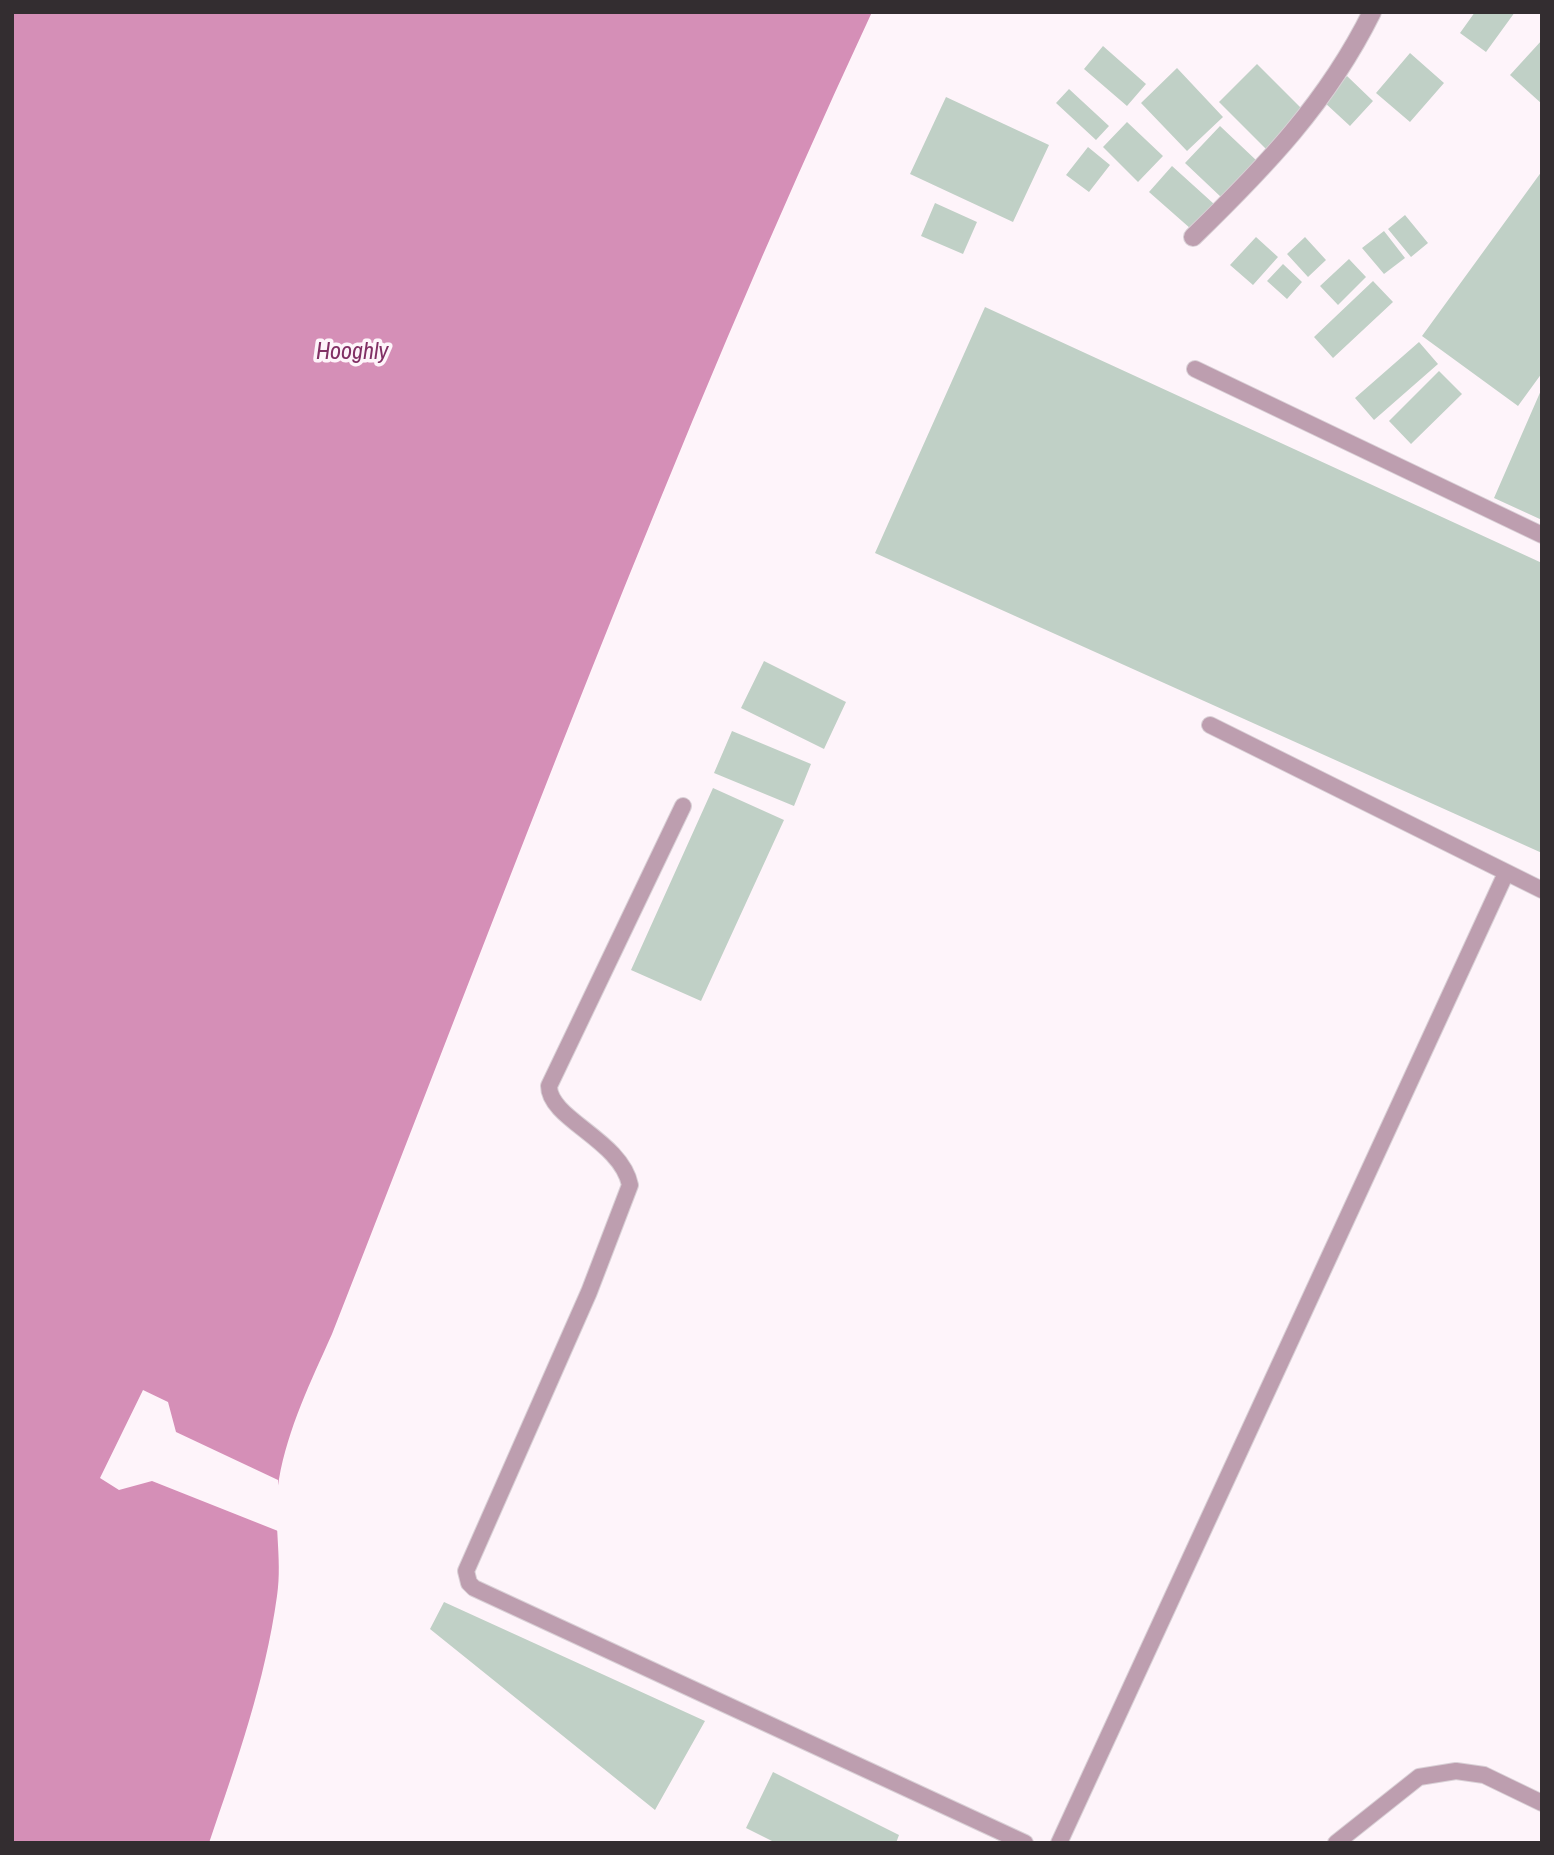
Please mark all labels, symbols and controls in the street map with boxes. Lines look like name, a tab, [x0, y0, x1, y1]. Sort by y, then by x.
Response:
water label: Hooghly	[316, 339, 388, 367]

